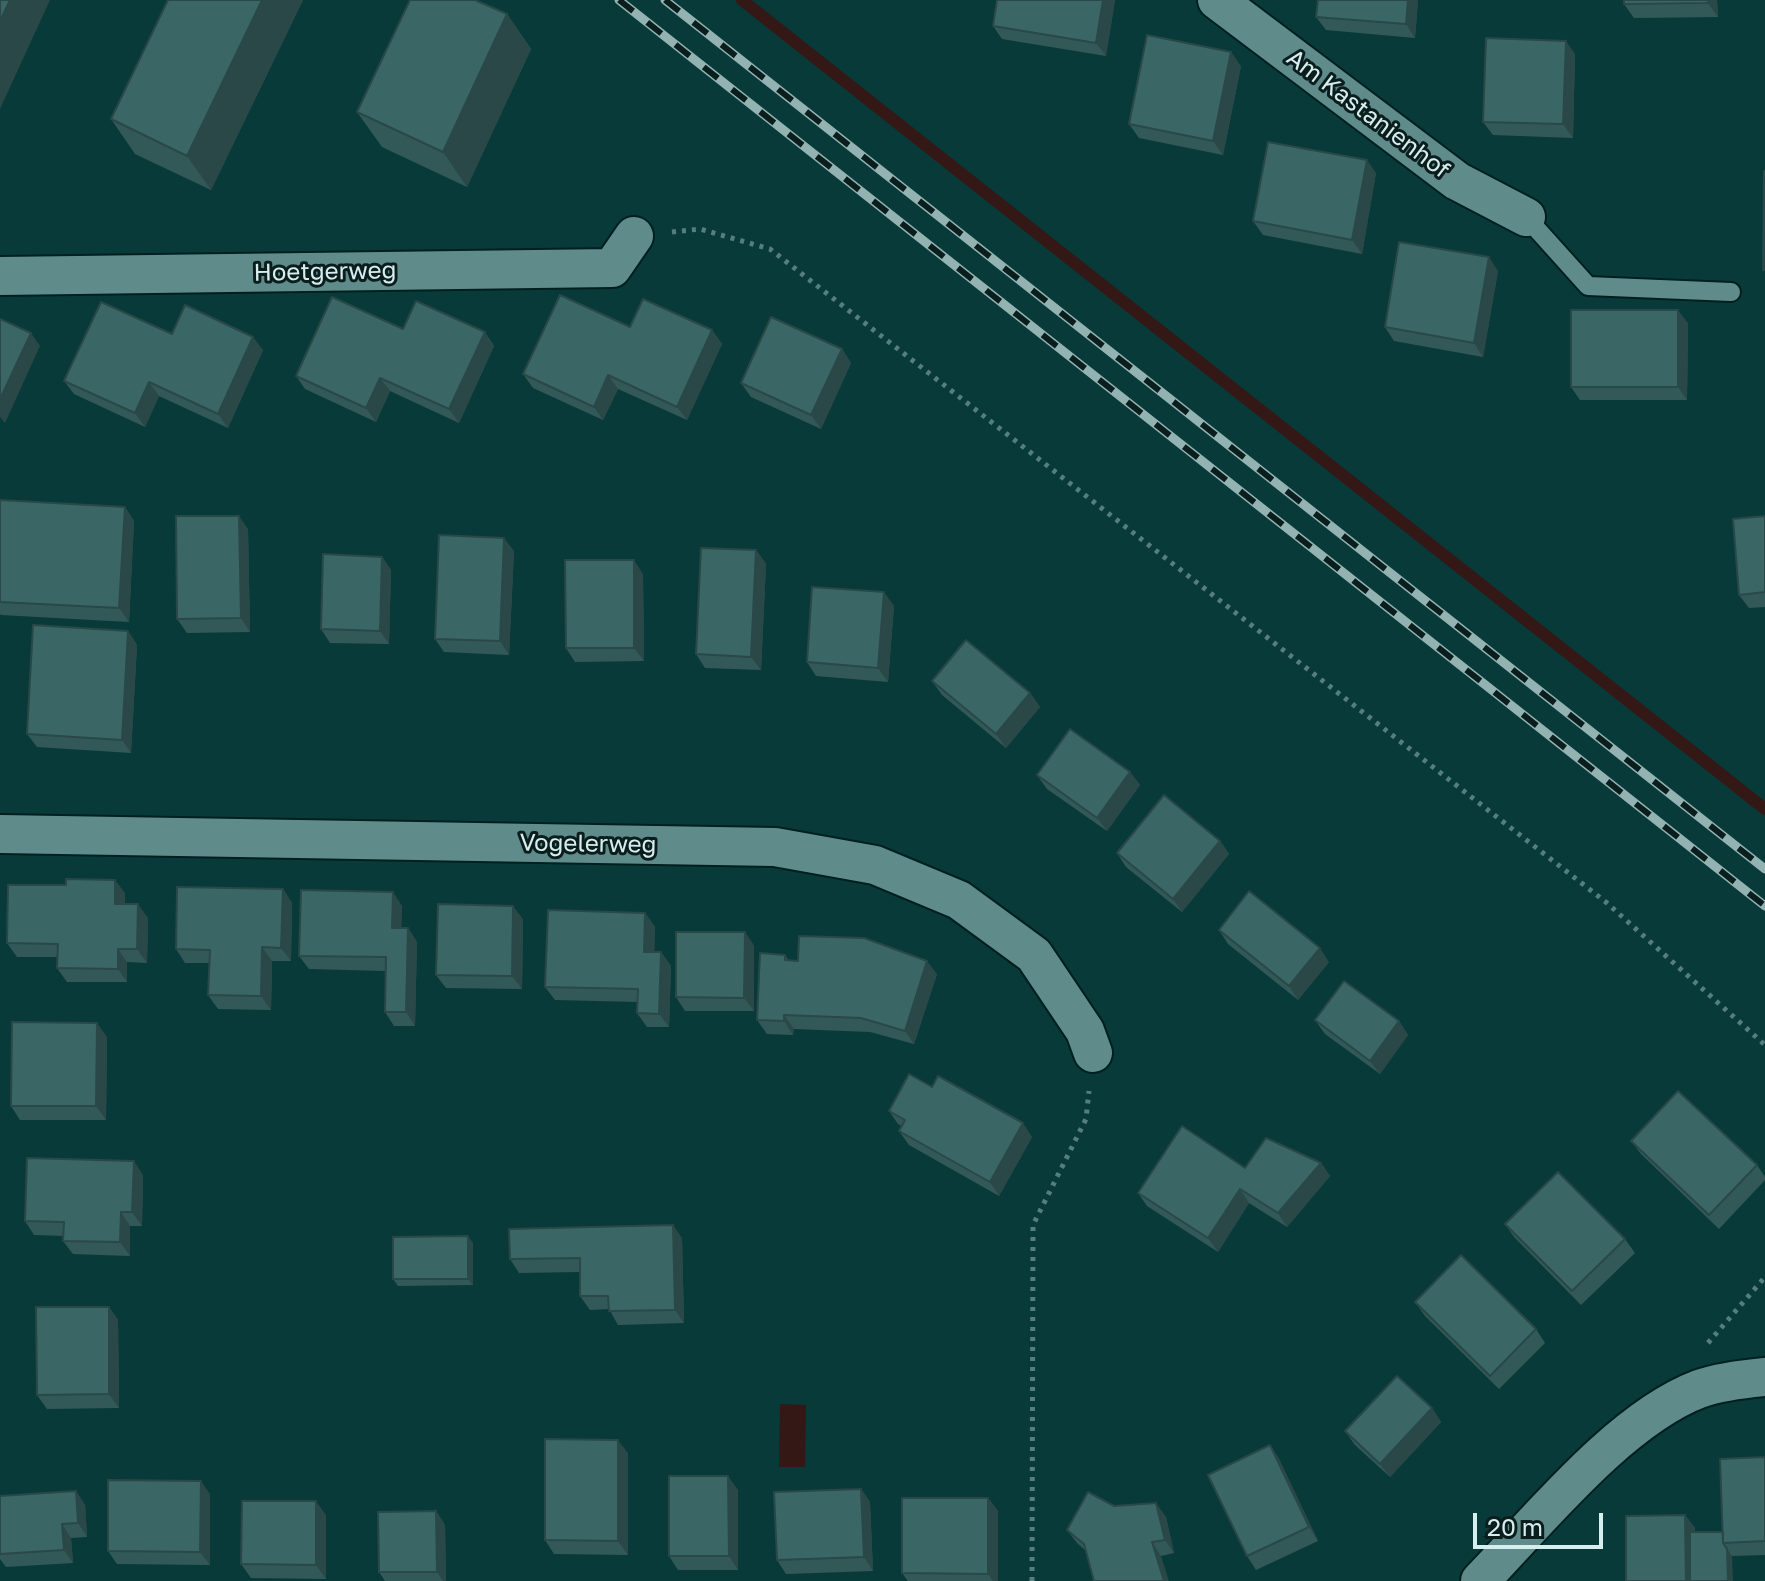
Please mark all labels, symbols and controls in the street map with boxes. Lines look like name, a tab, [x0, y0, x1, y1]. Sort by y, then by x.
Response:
street label: Am Kastanienhof	[1281, 43, 1455, 185]
street label: Hoetgerweg	[253, 256, 397, 288]
street label: Vogelerweg	[519, 828, 657, 860]
scale bar	[1477, 1497, 1607, 1547]
text: 20 m	[1487, 1512, 1543, 1541]

